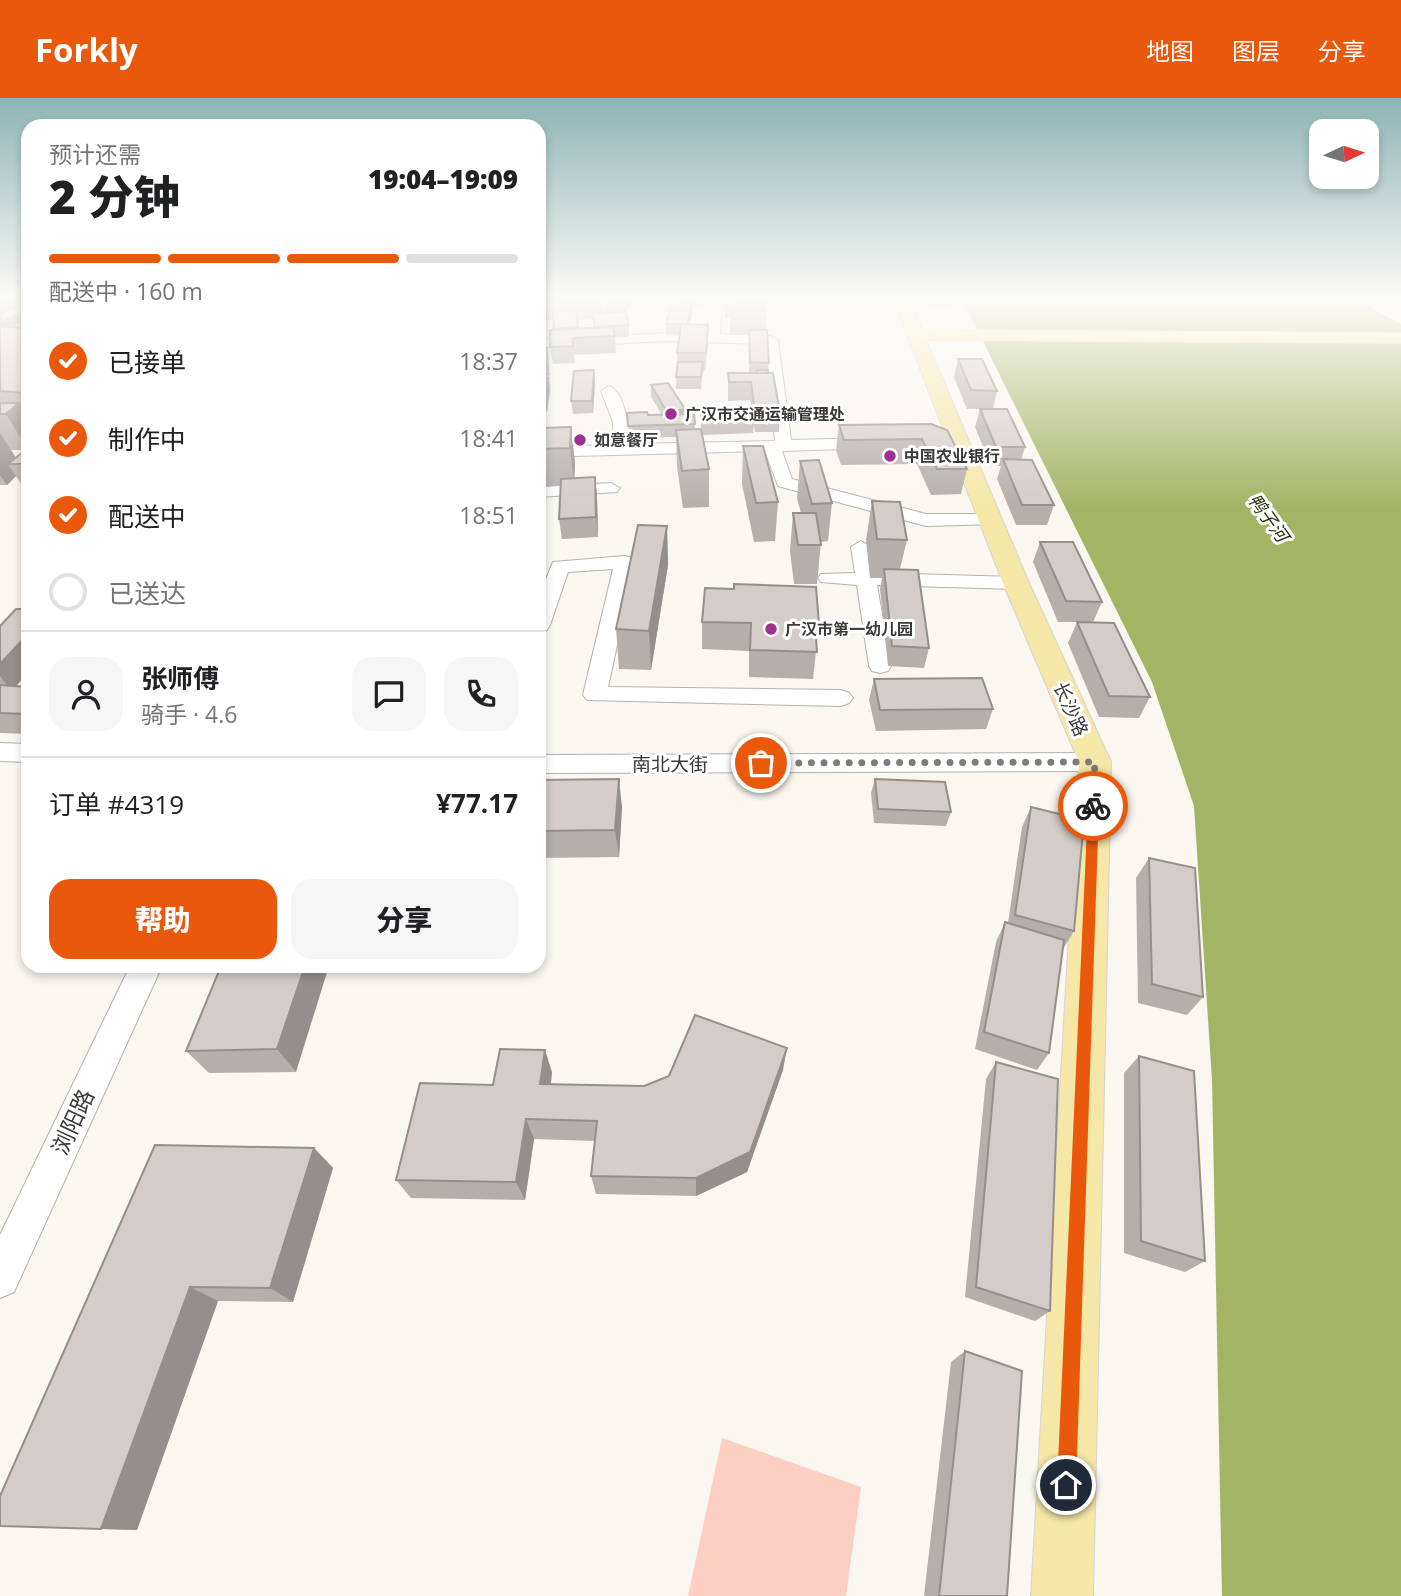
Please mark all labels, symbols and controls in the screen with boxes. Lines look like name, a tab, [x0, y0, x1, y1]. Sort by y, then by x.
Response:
text: Forkly	[35, 27, 138, 72]
text: 地图	[1146, 34, 1194, 67]
text: 图层	[1232, 34, 1280, 67]
text: 分享	[1318, 34, 1366, 67]
north arrow	[1309, 119, 1379, 189]
map controls	[1309, 119, 1379, 189]
text: 预计还需	[49, 138, 141, 170]
text: 19:04–19:09	[368, 161, 518, 197]
text: 2 分钟	[49, 165, 180, 227]
text: 配送中 · 160 m	[49, 275, 203, 307]
icon: check	[49, 342, 87, 380]
text: 已接单	[108, 344, 186, 380]
text: 18:37	[459, 345, 518, 377]
place label: 广汉市交通运输管理处	[685, 403, 845, 425]
marker: 广汉市交通运输管理处	[663, 406, 679, 422]
icon: check	[49, 419, 87, 457]
text: 制作中	[108, 421, 186, 457]
text: 18:41	[459, 422, 518, 454]
place label: 如意餐厅	[594, 429, 658, 451]
marker: 如意餐厅	[572, 432, 588, 448]
place label: 中国农业银行	[904, 445, 1000, 467]
marker: 中国农业银行	[882, 448, 898, 464]
water label: 鸭子河	[1243, 489, 1296, 549]
icon: check	[49, 496, 87, 534]
text: 配送中	[108, 498, 186, 534]
text: 18:51	[459, 499, 518, 531]
text: 已送达	[108, 575, 186, 611]
place label: 广汉市第一幼儿园	[785, 618, 913, 640]
marker: 广汉市第一幼儿园	[763, 621, 779, 637]
button: person	[49, 657, 123, 731]
button: chat	[352, 657, 426, 731]
button: phone	[444, 657, 518, 731]
text: 张师傅	[141, 660, 219, 696]
street label: 长沙路	[1048, 678, 1094, 740]
text: 骑手 · 4.6	[141, 698, 237, 730]
pin	[731, 733, 791, 793]
icon: bag	[742, 744, 780, 782]
street label: 南北大街	[632, 751, 708, 777]
courier	[1058, 771, 1128, 841]
text: ¥77.17	[436, 785, 518, 821]
text: 订单 #4319	[49, 786, 184, 822]
icon: bike	[1074, 787, 1112, 825]
button: 帮助	[49, 879, 277, 959]
button: 分享	[291, 879, 518, 959]
street label: 浏阳路	[43, 1084, 101, 1160]
pin	[1036, 1455, 1096, 1515]
icon: home	[1047, 1466, 1085, 1504]

